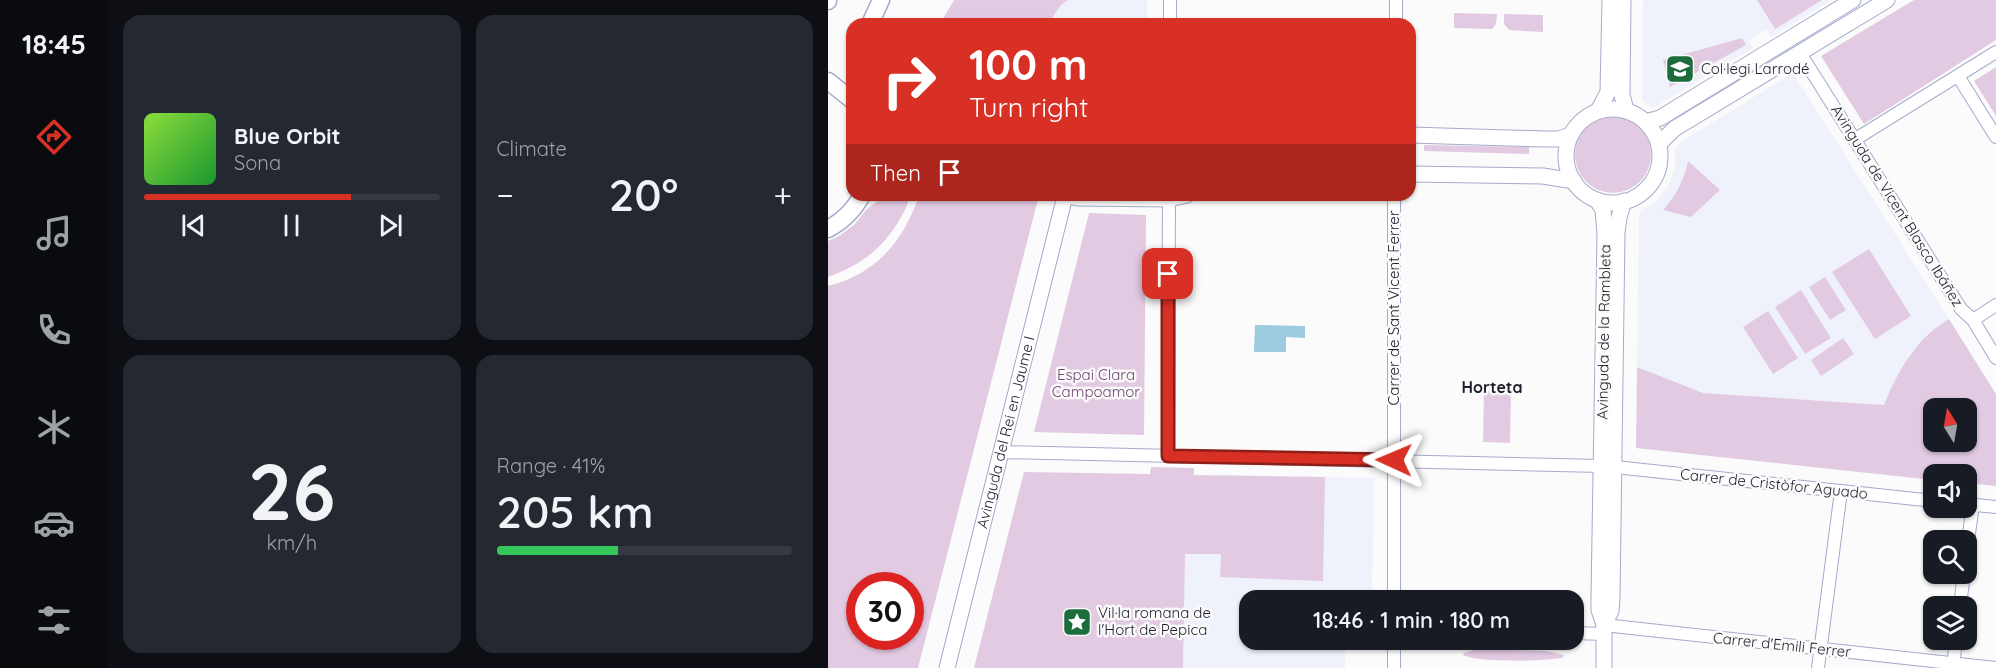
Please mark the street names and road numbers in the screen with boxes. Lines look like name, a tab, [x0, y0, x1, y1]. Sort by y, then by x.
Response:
street label: Avinguda de Vicent Blasco Ibáñez	[1827, 101, 1968, 310]
street label: Carrer de Sant Vicent Ferrer	[1384, 210, 1403, 405]
street label: Avinguda de la Rambleta	[1592, 244, 1615, 420]
street label: Avinguda del Rei en Jaume I	[972, 334, 1039, 530]
street label: Carrer de Cristòfor Aguado	[1679, 464, 1869, 503]
street label: Carrer d'Emili Ferrer	[1712, 628, 1852, 661]

